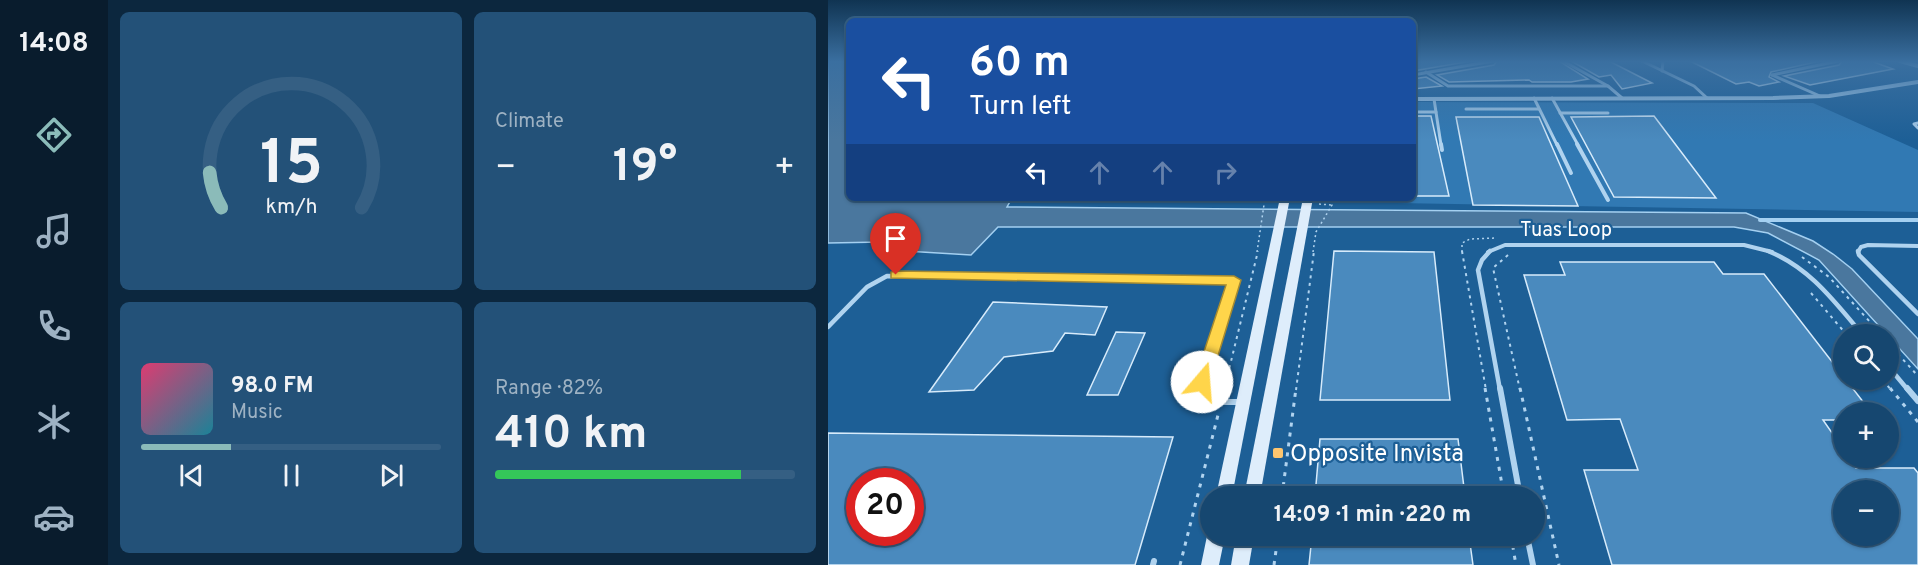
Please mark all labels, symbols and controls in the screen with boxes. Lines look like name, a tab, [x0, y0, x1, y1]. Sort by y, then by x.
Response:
text: 14:08	[19, 27, 89, 61]
text: 60 m	[969, 38, 1070, 91]
icon: left	[870, 42, 948, 120]
text: Turn left	[969, 90, 1071, 124]
text: Climate	[495, 109, 564, 135]
icon: directions	[33, 114, 75, 156]
text: 15	[259, 127, 323, 206]
text: 19°	[613, 140, 677, 197]
text: −	[495, 148, 516, 190]
text: +	[774, 148, 795, 190]
icon: left	[1020, 156, 1053, 189]
icon: ahead	[1083, 156, 1116, 189]
icon: ahead	[1146, 156, 1179, 189]
icon: right	[1209, 156, 1242, 189]
text: km/h	[265, 194, 317, 221]
icon: music	[33, 210, 75, 252]
pin	[870, 213, 921, 275]
street label: Tuas Loop	[1520, 218, 1612, 244]
icon: arrive	[879, 222, 912, 255]
icon: phone	[33, 305, 75, 347]
map controls	[1833, 324, 1899, 546]
button: search	[1833, 324, 1899, 390]
position arrow	[1170, 350, 1234, 414]
text: 98.0 FM	[231, 373, 314, 400]
text: Range · 82%	[495, 376, 603, 402]
text: Music	[231, 400, 283, 426]
icon: climate	[33, 401, 75, 443]
button: +	[1833, 402, 1899, 468]
text: 410 km	[495, 407, 647, 464]
place label: Opposite Invista	[1290, 440, 1464, 470]
marker: Opposite Invista	[1271, 446, 1285, 460]
icon: previous	[175, 459, 208, 492]
icon: pause	[275, 459, 308, 492]
icon: next	[375, 459, 408, 492]
speed limit sign: 20	[846, 468, 924, 546]
button: −	[1833, 480, 1899, 546]
icon: car	[33, 496, 75, 538]
text: 14:09 · 1 min · 220 m	[1274, 502, 1471, 529]

